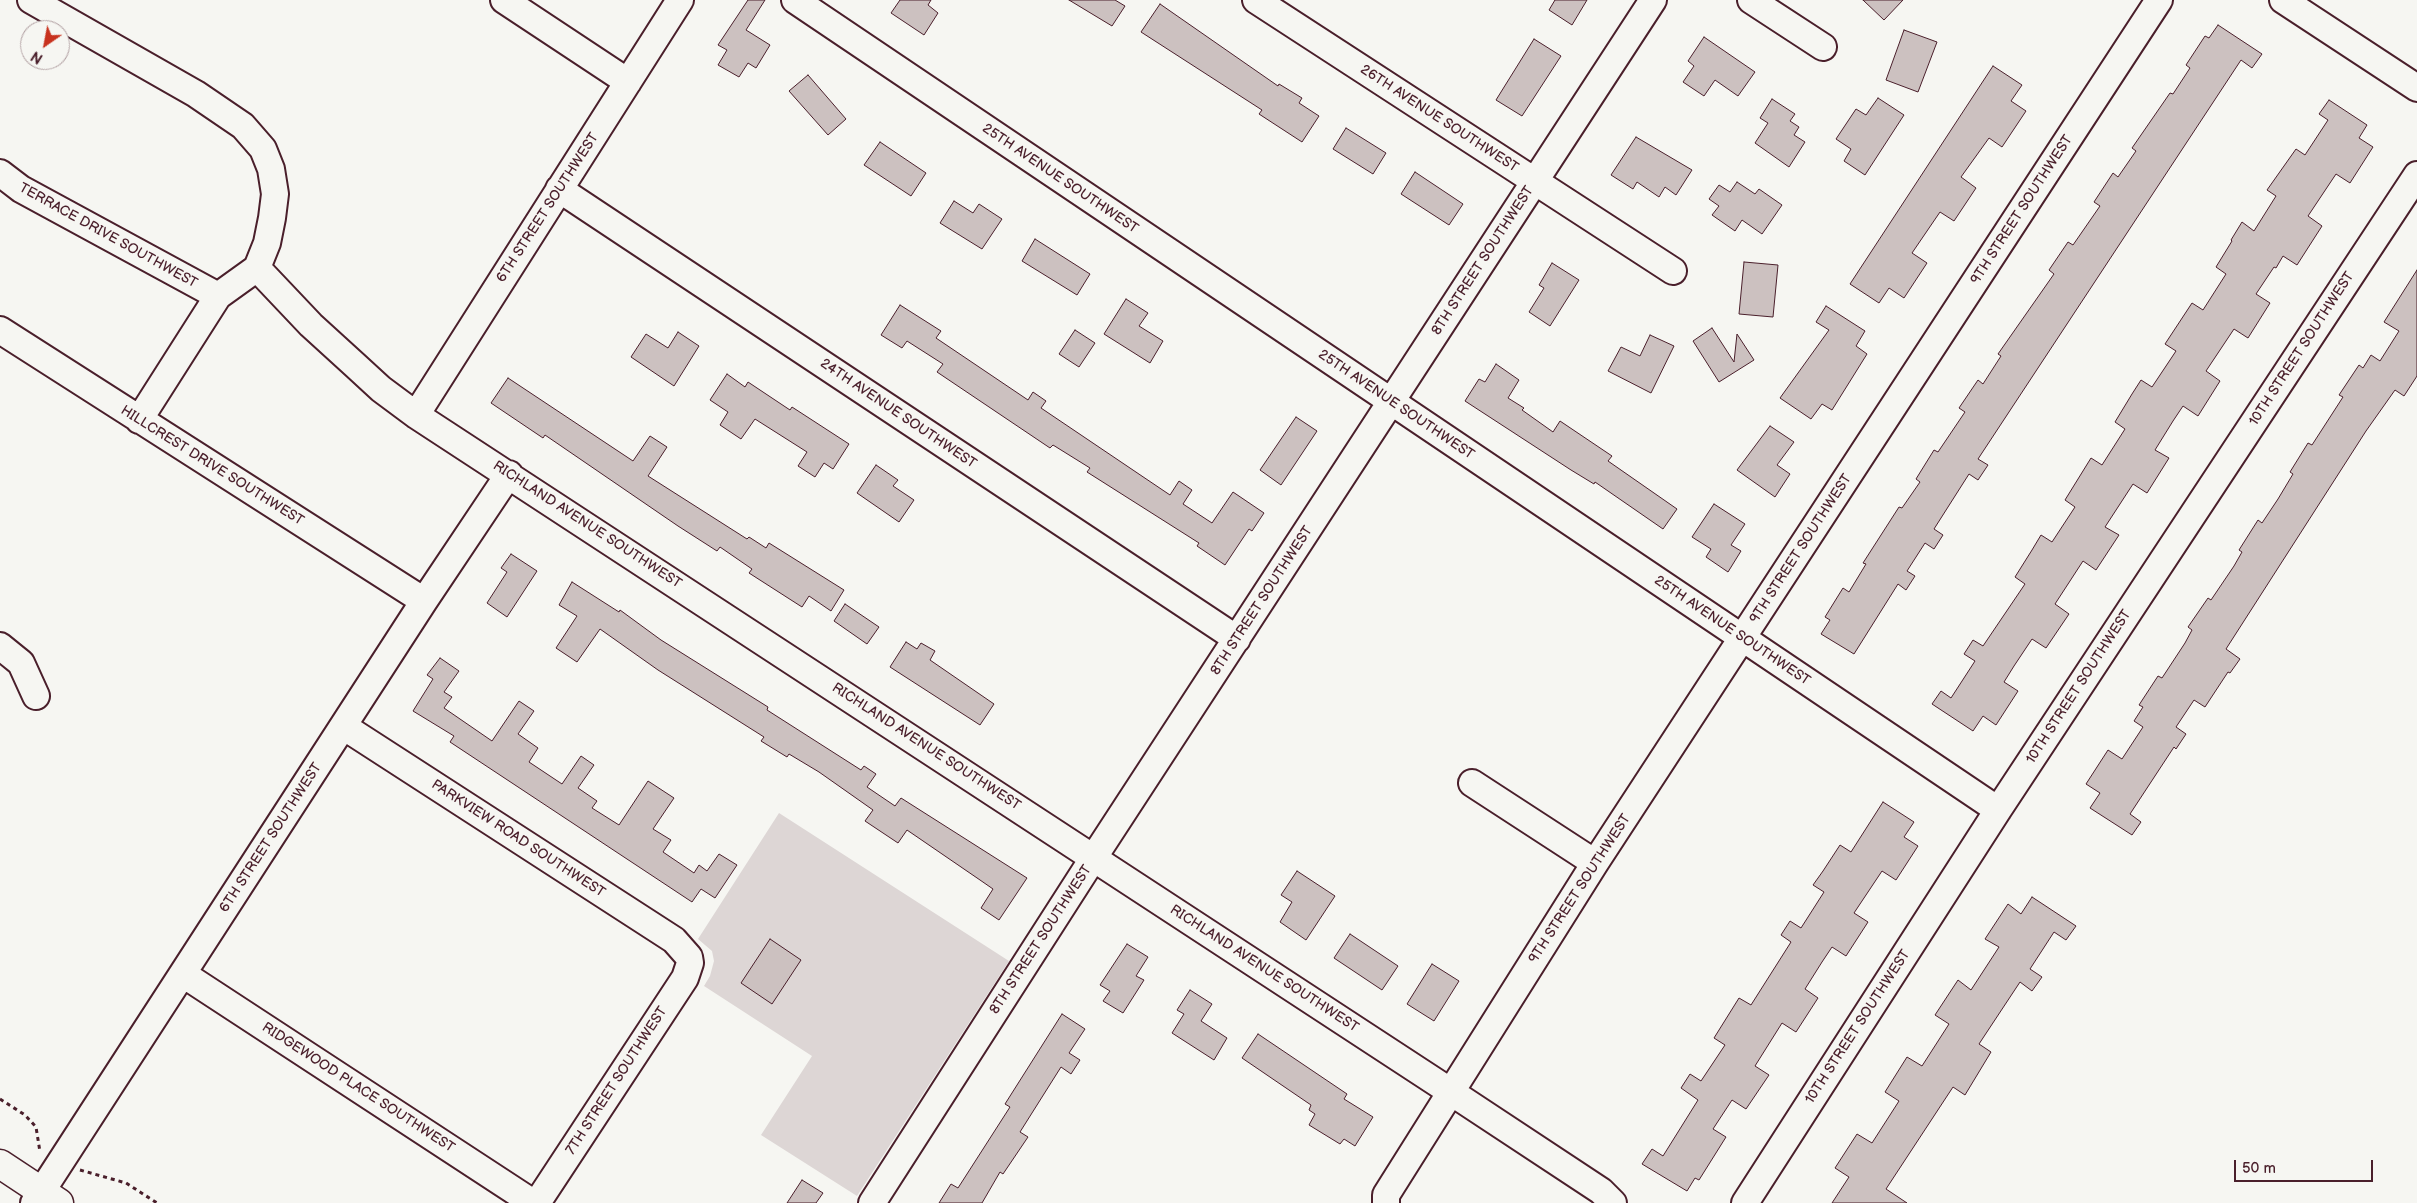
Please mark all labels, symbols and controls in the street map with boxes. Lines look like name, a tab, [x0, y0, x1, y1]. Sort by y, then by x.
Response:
north arrow	[20, 20, 70, 70]
text: N	[28, 47, 46, 67]
street label: 26TH AVENUE SOUTHWEST	[1357, 62, 1521, 176]
street label: 25TH AVENUE SOUTHWEST	[979, 120, 1141, 238]
street label: 6TH STREET SOUTHWEST	[493, 130, 603, 286]
street label: 9TH STREET SOUTHWEST	[1967, 132, 2077, 288]
street label: TERRACE DRIVE SOUTHWEST	[16, 180, 200, 292]
street label: 8TH STREET SOUTHWEST	[1428, 183, 1538, 339]
street label: 10TH STREET SOUTHWEST	[2246, 269, 2358, 429]
street label: 25TH AVENUE SOUTHWEST	[1315, 346, 1477, 464]
street label: 24TH AVENUE SOUTHWEST	[817, 355, 979, 473]
street label: HILLCREST DRIVE SOUTHWEST	[117, 403, 307, 529]
street label: RICHLAND AVENUE SOUTHWEST	[490, 458, 684, 592]
street label: 9TH STREET SOUTHWEST	[1746, 471, 1856, 627]
street label: 8TH STREET SOUTHWEST	[1207, 523, 1317, 679]
street label: 25TH AVENUE SOUTHWEST	[1651, 572, 1813, 690]
street label: 10TH STREET SOUTHWEST	[2023, 607, 2135, 767]
street label: RICHLAND AVENUE SOUTHWEST	[829, 680, 1023, 814]
street label: 6TH STREET SOUTHWEST	[216, 760, 326, 916]
street label: PARKVIEW ROAD SOUTHWEST	[428, 776, 608, 902]
street label: 9TH STREET SOUTHWEST	[1525, 811, 1635, 967]
street label: 8TH STREET SOUTHWEST	[986, 862, 1096, 1018]
street label: RICHLAND AVENUE SOUTHWEST	[1167, 902, 1361, 1036]
street label: 10TH STREET SOUTHWEST	[1802, 947, 1914, 1107]
street label: 7TH STREET SOUTHWEST	[563, 1004, 671, 1158]
street label: RIDGEWOOD PLACE SOUTHWEST	[259, 1019, 457, 1157]
scale bar	[2237, 1150, 2376, 1182]
text: 50 m	[2242, 1159, 2276, 1178]

